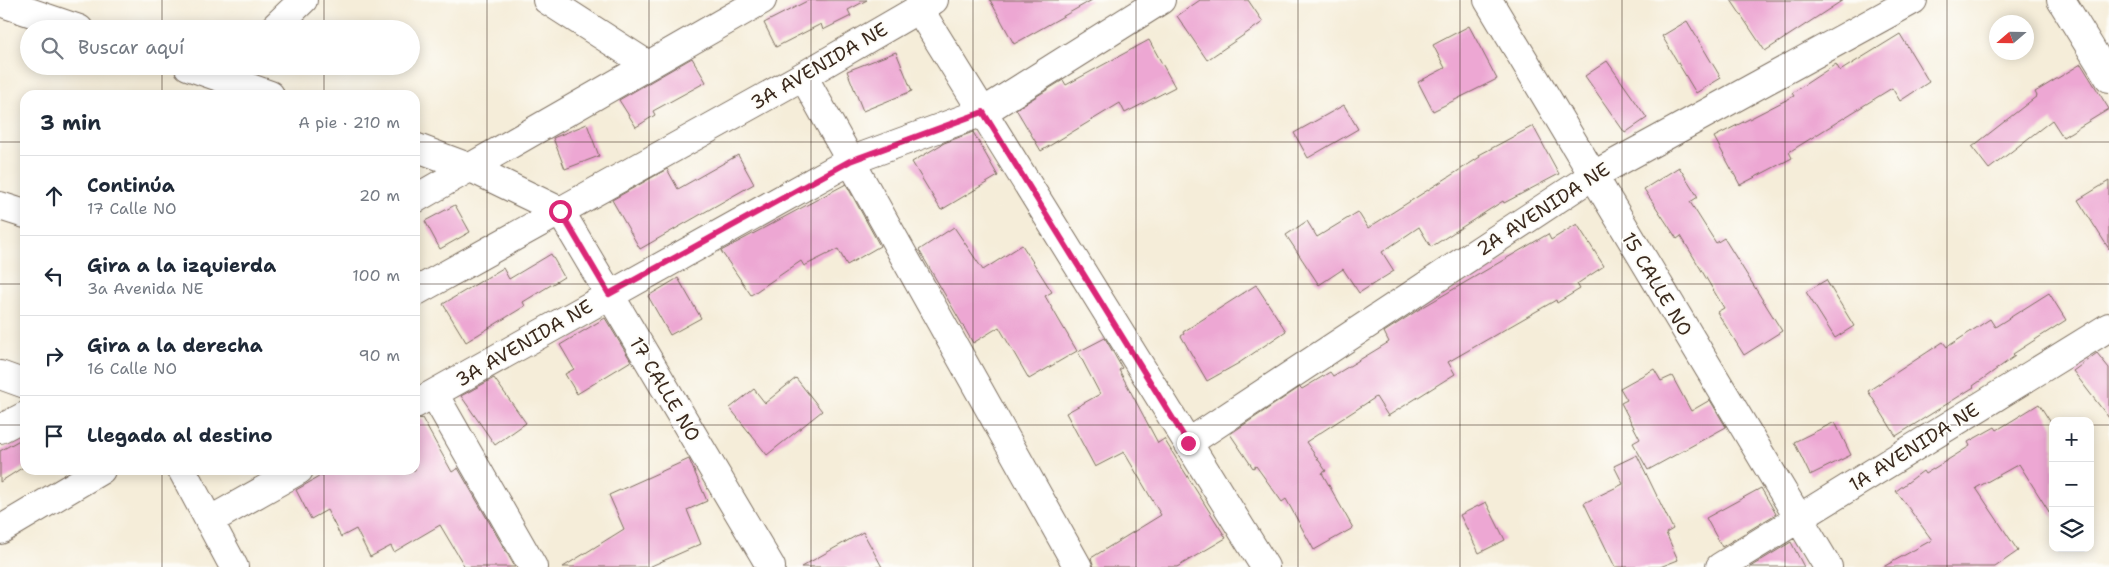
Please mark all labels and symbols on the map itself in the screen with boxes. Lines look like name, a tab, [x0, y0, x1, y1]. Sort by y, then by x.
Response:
north arrow	[1989, 15, 2034, 60]
street label: 3A AVENIDA NE	[746, 17, 892, 115]
street label: 2A AVENIDA NE	[1472, 157, 1614, 261]
route start	[549, 200, 572, 223]
street label: 15 CALLE NO	[1616, 228, 1698, 340]
street label: 3A AVENIDA NE	[451, 294, 597, 392]
street label: 17 CALLE NO	[624, 332, 706, 446]
street label: 1A AVENIDA NE	[1844, 397, 1984, 497]
route end	[1177, 432, 1200, 455]

